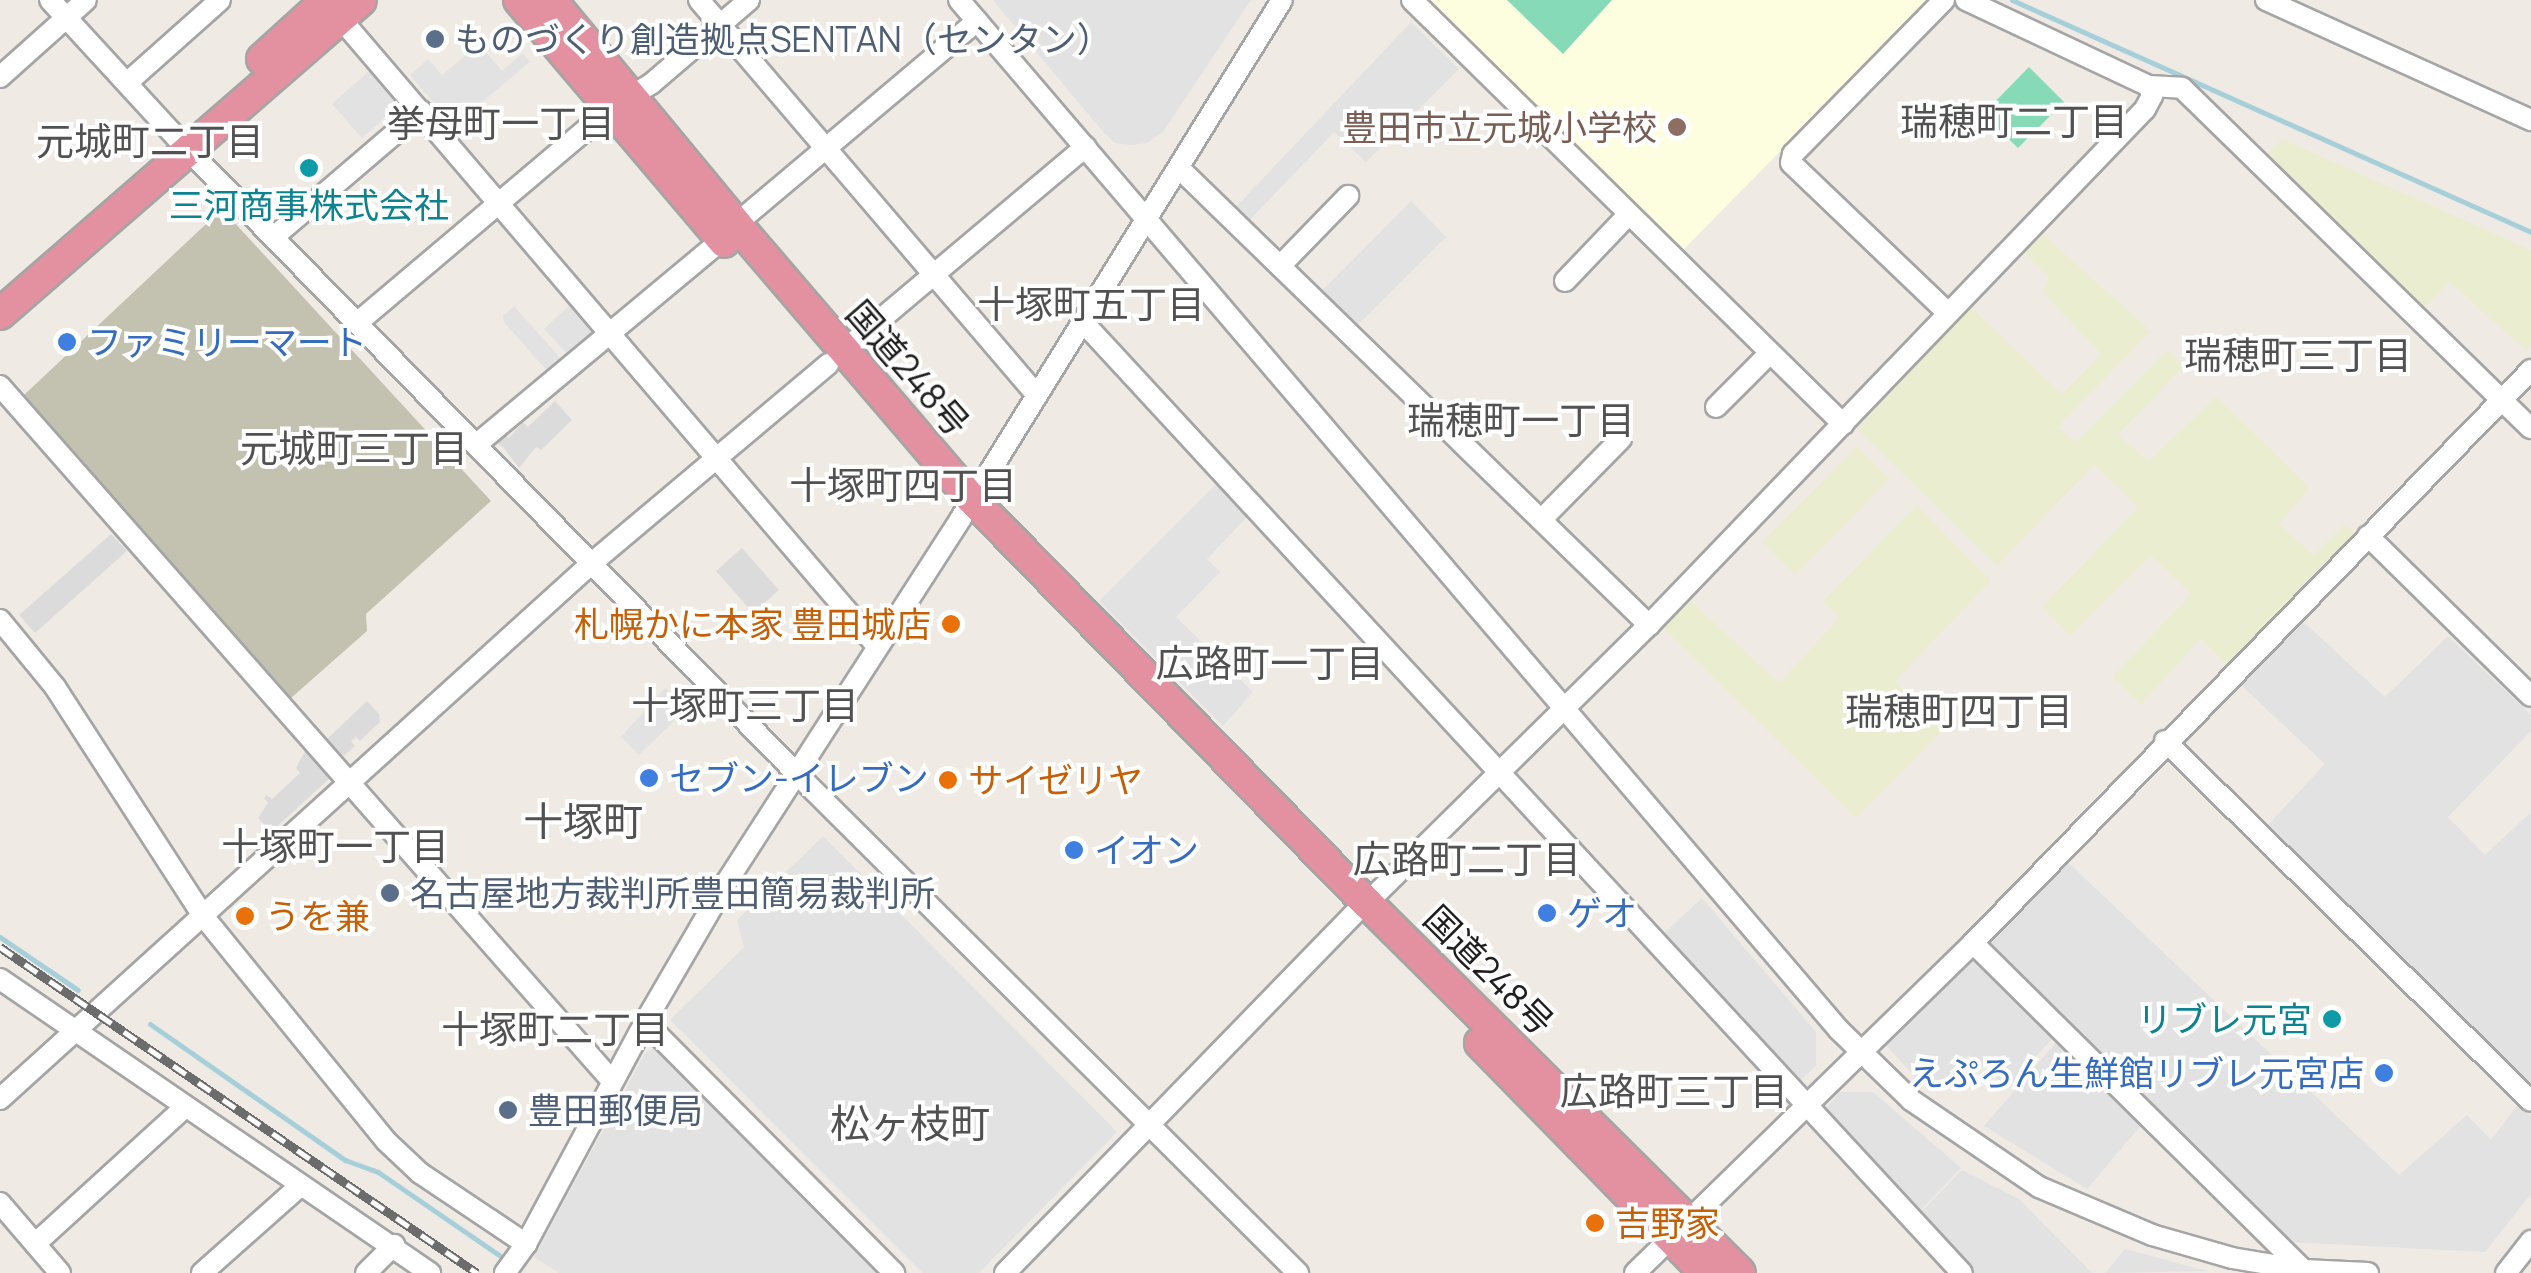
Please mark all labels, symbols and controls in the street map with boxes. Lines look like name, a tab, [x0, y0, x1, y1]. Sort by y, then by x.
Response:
place label: ものづくり創造拠点SENTAN（センタン）	[455, 18, 1112, 60]
marker: ものづくり創造拠点SENTAN（センタン）	[424, 28, 446, 50]
district label: 瑞穂町二丁目	[1900, 98, 2128, 144]
district label: 挙母町一丁目	[387, 100, 615, 146]
place label: 豊田市立元城小学校	[1342, 106, 1657, 148]
marker: 豊田市立元城小学校	[1666, 116, 1688, 138]
district label: 元城町二丁目	[36, 118, 264, 164]
marker: 三河商事株式会社	[298, 157, 320, 179]
place label: 三河商事株式会社	[169, 184, 449, 226]
district label: 十塚町五丁目	[977, 281, 1205, 327]
street label: 国道248号	[838, 292, 978, 444]
place label: ファミリーマート	[87, 321, 367, 363]
marker: ファミリーマート	[56, 331, 78, 353]
district label: 瑞穂町三丁目	[2184, 332, 2412, 378]
district label: 瑞穂町一丁目	[1407, 397, 1635, 443]
district label: 元城町三丁目	[240, 425, 468, 471]
district label: 十塚町四丁目	[789, 462, 1017, 508]
place label: 札幌かに本家 豊田城店	[574, 603, 931, 645]
marker: 札幌かに本家 豊田城店	[940, 613, 962, 635]
district label: 広路町一丁目	[1156, 640, 1384, 686]
district label: 十塚町三丁目	[631, 682, 859, 728]
district label: 瑞穂町四丁目	[1845, 688, 2073, 734]
place label: セブン-イレブン	[669, 757, 929, 799]
place label: サイゼリヤ	[968, 759, 1143, 801]
marker: セブン-イレブン	[638, 767, 660, 789]
marker: サイゼリヤ	[937, 769, 959, 791]
district label: 十塚町	[523, 797, 643, 845]
district label: 十塚町一丁目	[221, 823, 449, 869]
place label: イオン	[1094, 829, 1199, 871]
district label: 広路町二丁目	[1353, 836, 1581, 882]
marker: イオン	[1063, 839, 1085, 861]
place label: 名古屋地方裁判所豊田簡易裁判所	[410, 872, 935, 914]
marker: 名古屋地方裁判所豊田簡易裁判所	[379, 882, 401, 904]
place label: ゲオ	[1567, 892, 1637, 934]
place label: うを兼	[265, 895, 370, 937]
street label: 国道248号	[1416, 897, 1562, 1043]
marker: ゲオ	[1536, 902, 1558, 924]
marker: うを兼	[234, 905, 256, 927]
place label: リブレ元宮	[2137, 998, 2312, 1040]
district label: 十塚町二丁目	[441, 1006, 669, 1052]
marker: リブレ元宮	[2321, 1008, 2343, 1030]
place label: えぷろん生鮮館リブレ元宮店	[1909, 1052, 2364, 1094]
marker: えぷろん生鮮館リブレ元宮店	[2373, 1062, 2395, 1084]
district label: 広路町三丁目	[1560, 1068, 1788, 1114]
place label: 豊田郵便局	[528, 1089, 703, 1131]
marker: 豊田郵便局	[497, 1099, 519, 1121]
district label: 松ヶ枝町	[830, 1099, 990, 1147]
place label: 吉野家	[1615, 1202, 1720, 1244]
marker: 吉野家	[1584, 1212, 1606, 1234]

